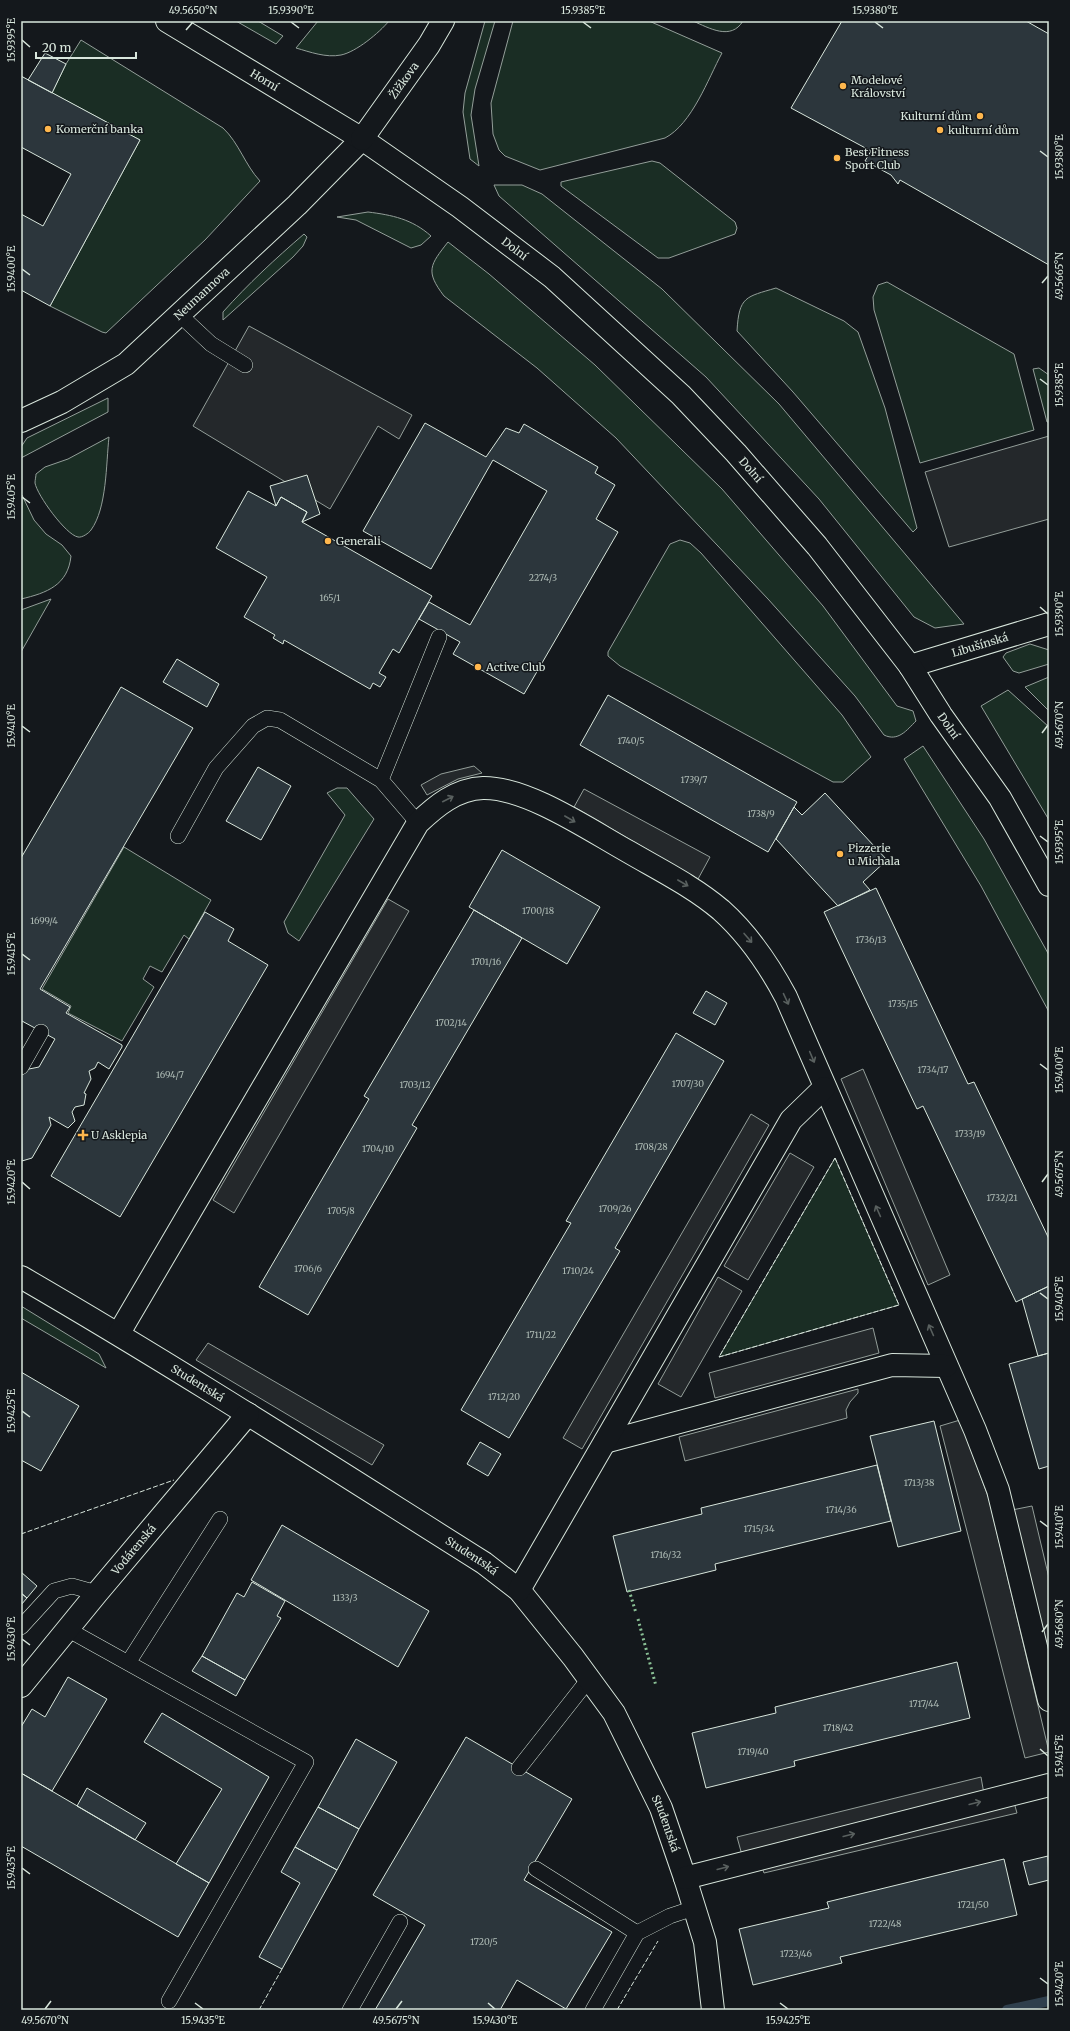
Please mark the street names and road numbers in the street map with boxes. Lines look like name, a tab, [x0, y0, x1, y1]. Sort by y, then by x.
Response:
street label: Žižkova	[386, 59, 422, 101]
street label: Horní	[248, 66, 282, 94]
street label: Dolní	[499, 234, 531, 263]
street label: Neumannova	[171, 264, 233, 323]
street label: Dolní	[736, 454, 766, 486]
street label: Libušínská	[950, 630, 1010, 660]
street label: Dolní	[935, 710, 963, 742]
street label: Studentská	[169, 1361, 227, 1405]
street label: Vodárenská	[108, 1521, 159, 1578]
street label: Studentská	[443, 1534, 501, 1578]
street label: Studentská	[649, 1793, 683, 1854]

